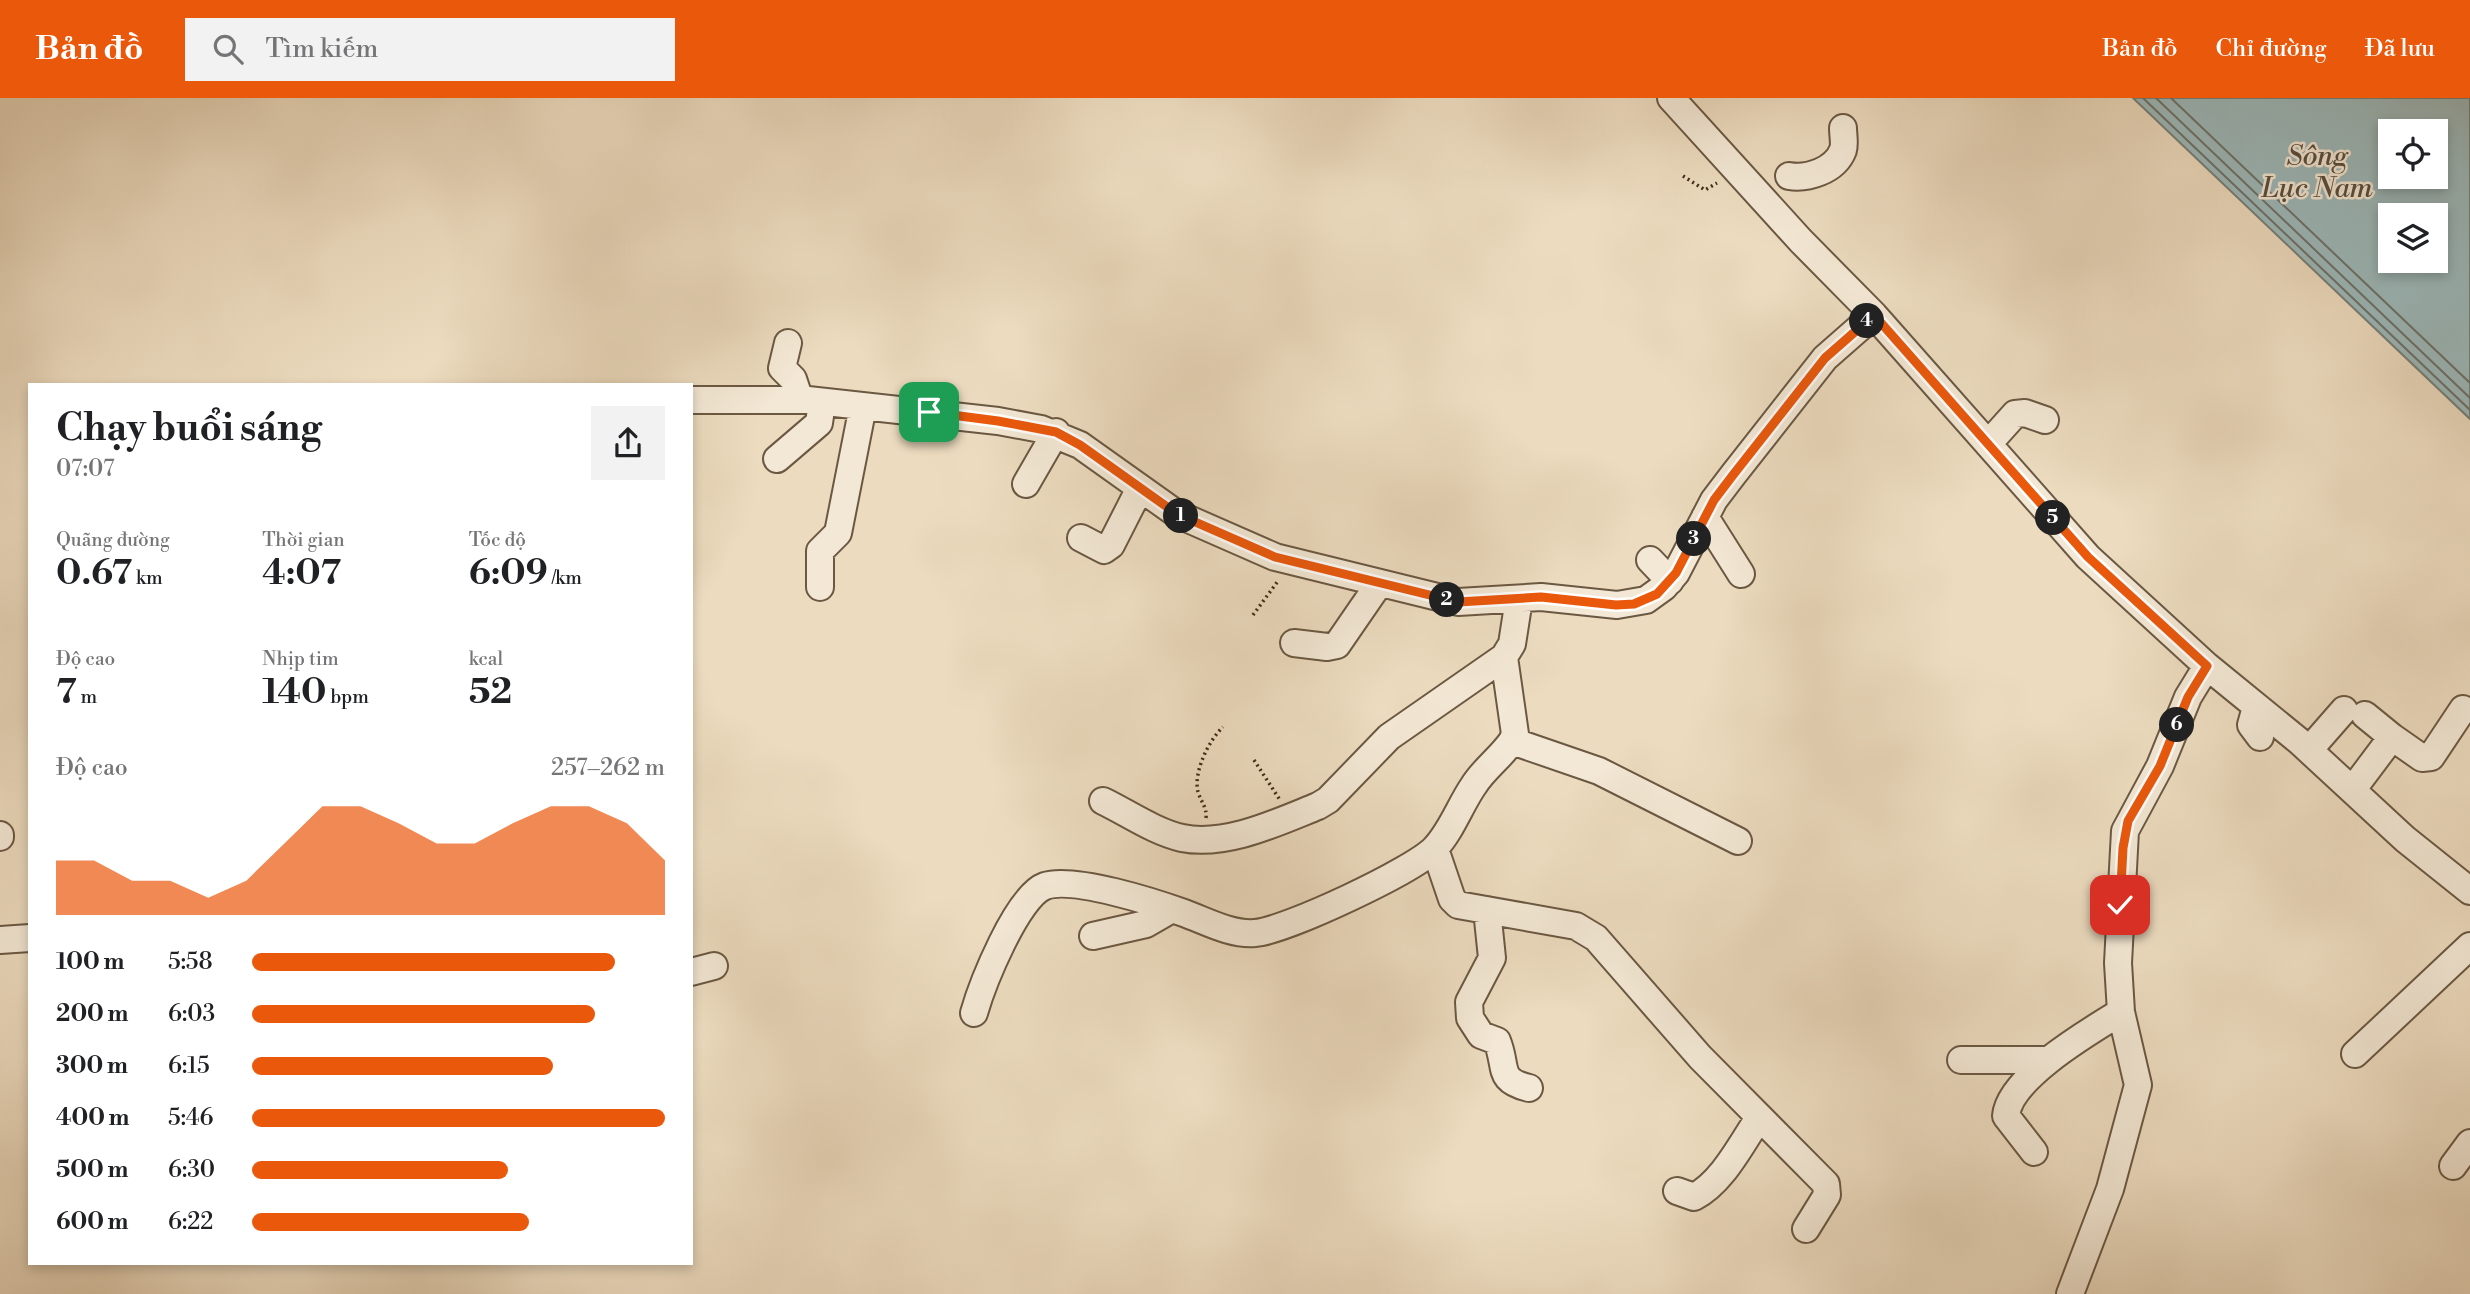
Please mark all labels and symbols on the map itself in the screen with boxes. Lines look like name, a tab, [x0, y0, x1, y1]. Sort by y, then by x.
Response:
water label: Sông Lục Nam	[2260, 139, 2373, 206]
pin: 4	[1850, 304, 1884, 339]
pin	[899, 382, 959, 442]
pin: 1	[1164, 498, 1198, 534]
pin: 5	[2036, 500, 2070, 536]
pin: 3	[1676, 522, 1712, 556]
pin: 2	[1430, 582, 1464, 618]
pin: 6	[2160, 708, 2194, 742]
pin	[2090, 875, 2150, 935]

